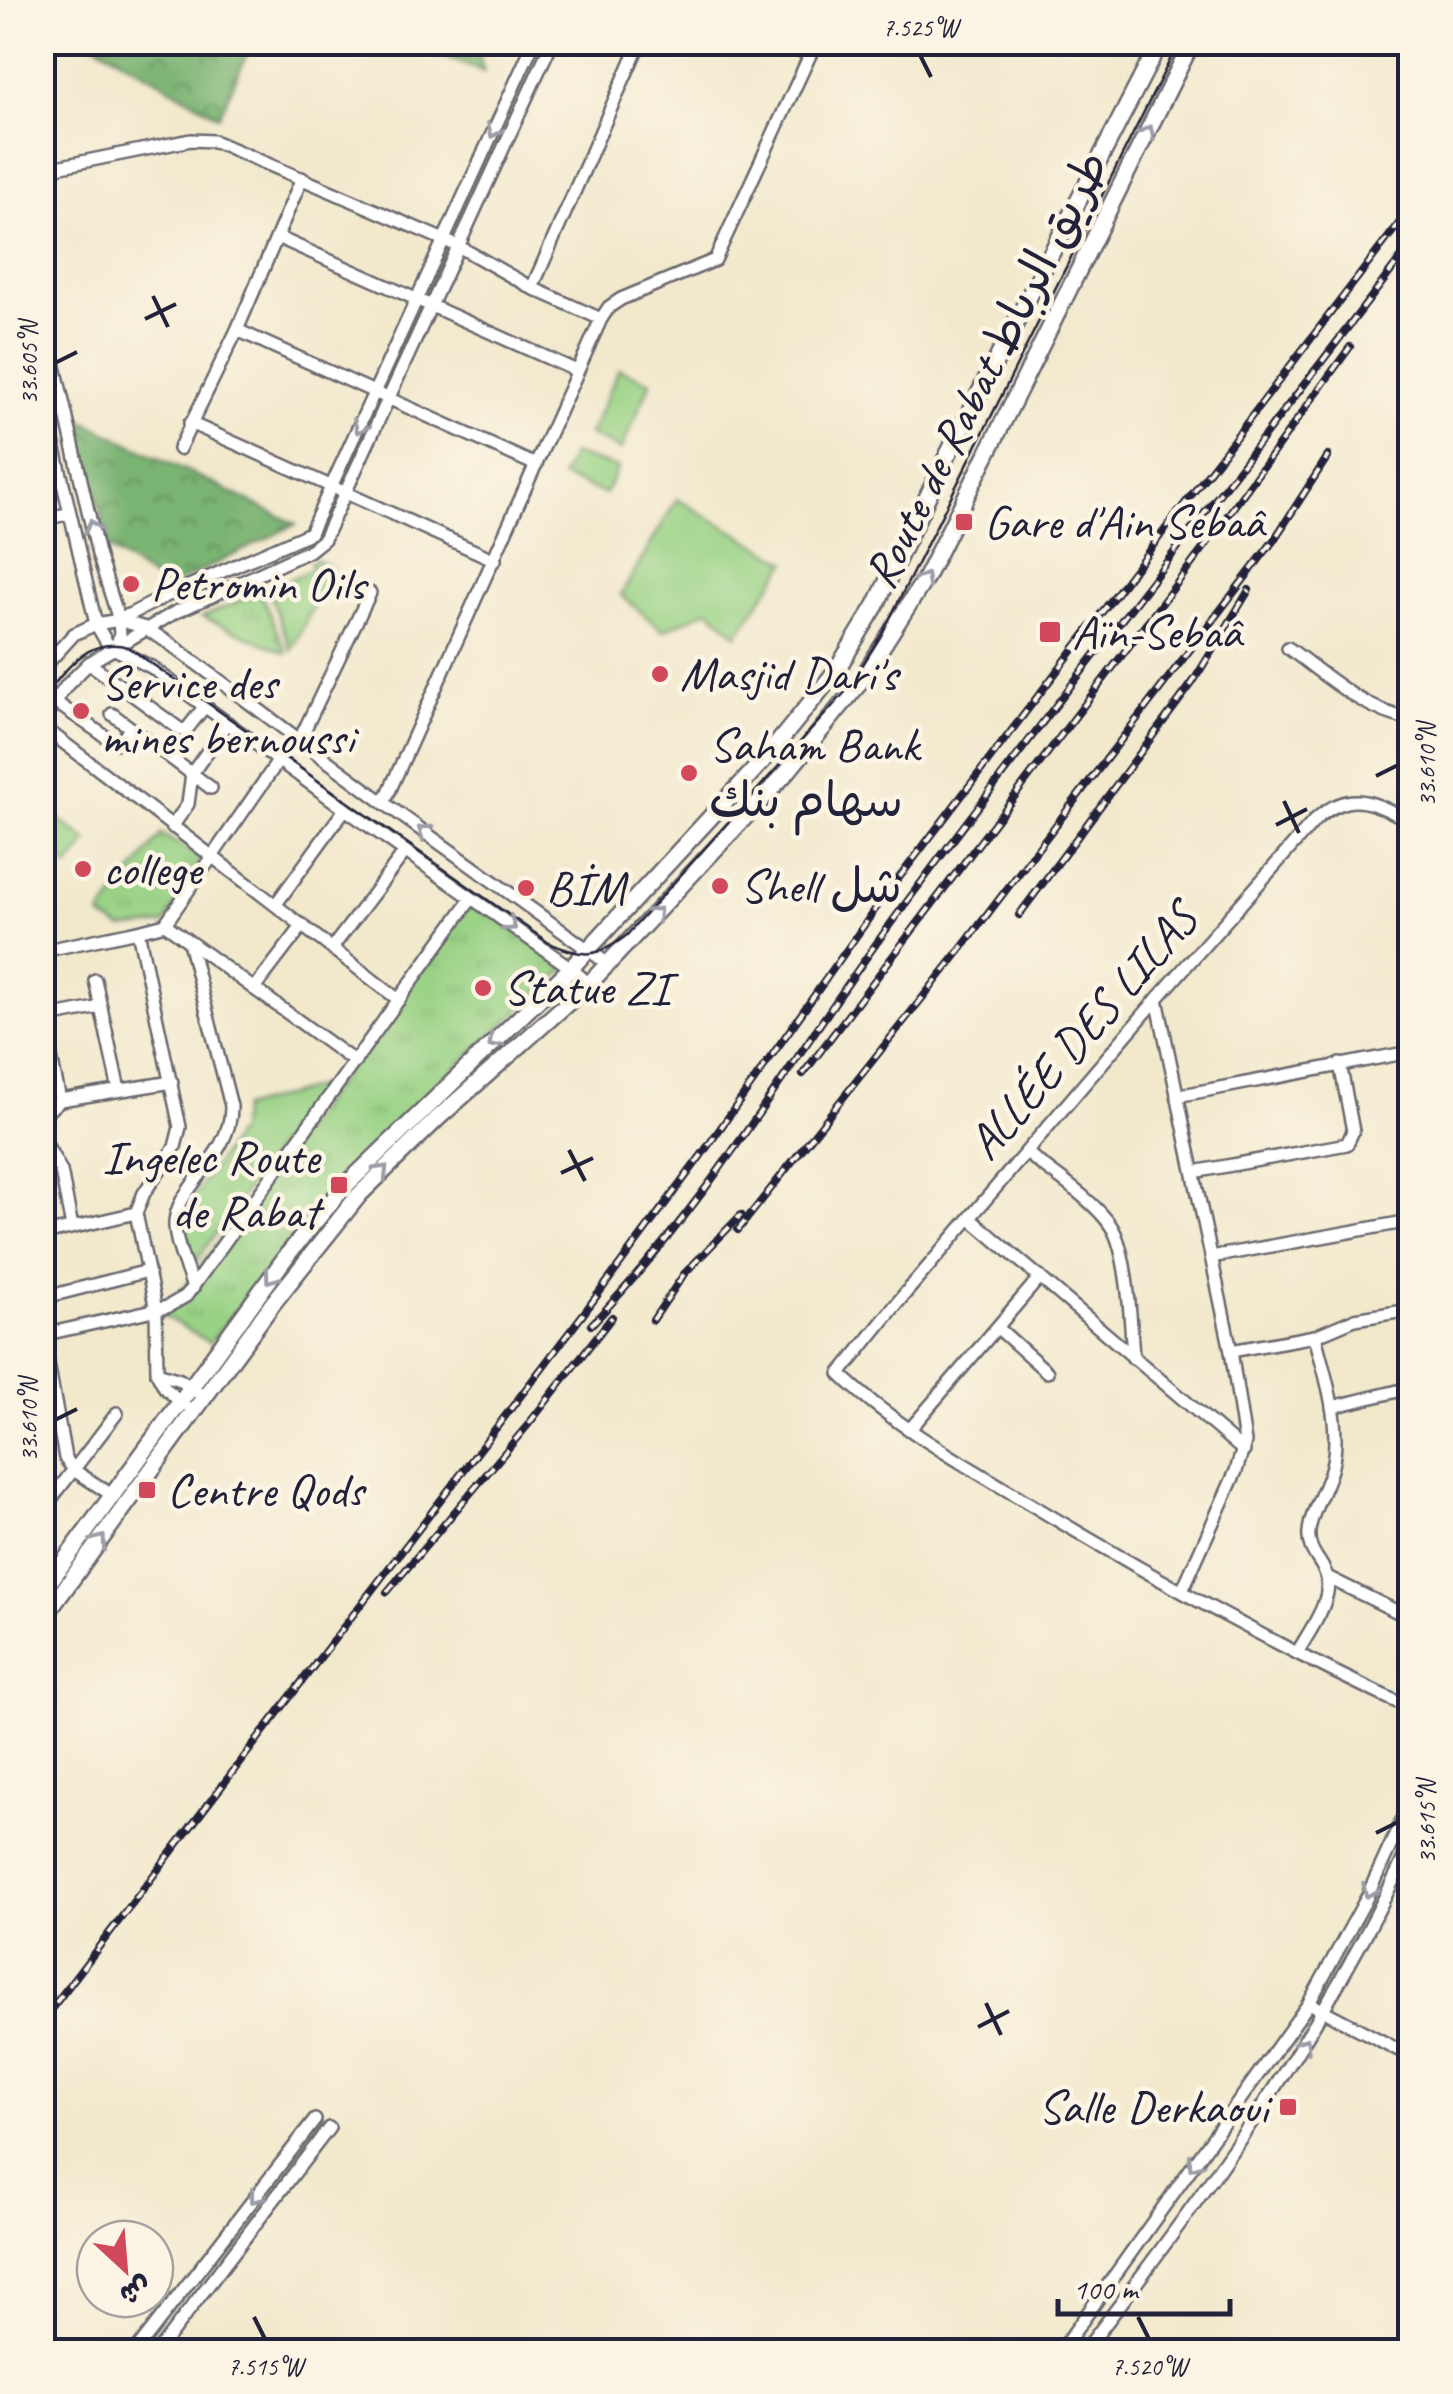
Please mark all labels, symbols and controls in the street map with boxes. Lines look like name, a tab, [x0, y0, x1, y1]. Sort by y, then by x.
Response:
text: 7.525°W	[882, 12, 962, 44]
one-way arrow	[486, 121, 506, 139]
one-way arrow	[1136, 124, 1156, 142]
street label: Route de Rabat طريق الرباط	[850, 140, 1122, 598]
text: 33.605°N	[13, 317, 45, 405]
one-way arrow	[352, 417, 372, 435]
place label: Gare d'Ain Sebaâ	[984, 492, 1267, 552]
marker: Gare d'Ain Sebaâ	[953, 511, 975, 533]
one-way arrow	[83, 519, 104, 536]
place label: Petromin Oils	[151, 554, 369, 614]
one-way arrow	[912, 571, 931, 589]
marker: Petromin Oils	[120, 573, 142, 595]
place label: Aïn-Sebaâ	[1072, 602, 1244, 662]
marker: Aïn-Sebaâ	[1037, 619, 1063, 645]
place label: Masjid Dari's	[680, 644, 902, 704]
place label: Service des mines bernoussi	[101, 653, 360, 768]
marker: Masjid Dari's	[649, 663, 671, 685]
marker: Service des mines bernoussi	[70, 700, 92, 722]
place label: Saham Bank سهام بنك	[709, 715, 922, 836]
text: 33.610°N	[1411, 719, 1443, 807]
marker: Saham Bank سهام بنك	[678, 762, 700, 784]
one-way arrow	[417, 825, 435, 843]
place label: college	[103, 839, 205, 899]
place label: Shell شل	[740, 856, 902, 916]
marker: college	[72, 858, 94, 880]
place label: BİM	[546, 858, 629, 918]
marker: Shell شل	[709, 875, 731, 897]
marker: BİM	[515, 877, 537, 899]
street label: ALLÉE DES LILAS	[954, 886, 1213, 1171]
one-way arrow	[644, 906, 662, 925]
one-way arrow	[498, 913, 517, 932]
place label: Statue ZI	[503, 958, 679, 1018]
marker: Statue ZI	[472, 977, 494, 999]
one-way arrow	[487, 1030, 506, 1048]
place label: Ingelec Route de Rabat	[102, 1127, 325, 1242]
one-way arrow	[370, 1165, 388, 1183]
marker: Ingelec Route de Rabat	[328, 1174, 350, 1196]
one-way arrow	[264, 1266, 283, 1285]
text: 33.610°N	[13, 1374, 45, 1462]
place label: Centre Qods	[167, 1460, 367, 1520]
marker: Centre Qods	[136, 1479, 158, 1501]
one-way arrow	[87, 1533, 106, 1552]
text: 33.615°N	[1411, 1776, 1443, 1864]
one-way arrow	[1362, 1881, 1382, 1899]
one-way arrow	[1291, 2037, 1310, 2055]
place label: Salle Derkaoui	[1038, 2077, 1273, 2137]
marker: Salle Derkaoui	[1277, 2096, 1299, 2118]
one-way arrow	[1188, 2153, 1206, 2171]
one-way arrow	[250, 2185, 267, 2203]
north arrow	[75, 2219, 175, 2319]
scale bar	[1058, 2254, 1230, 2316]
text: ش	[114, 2269, 157, 2314]
text: 100 m	[1073, 2270, 1140, 2308]
text: 7.515°W	[227, 2351, 307, 2383]
text: 7.520°W	[1111, 2351, 1191, 2383]

